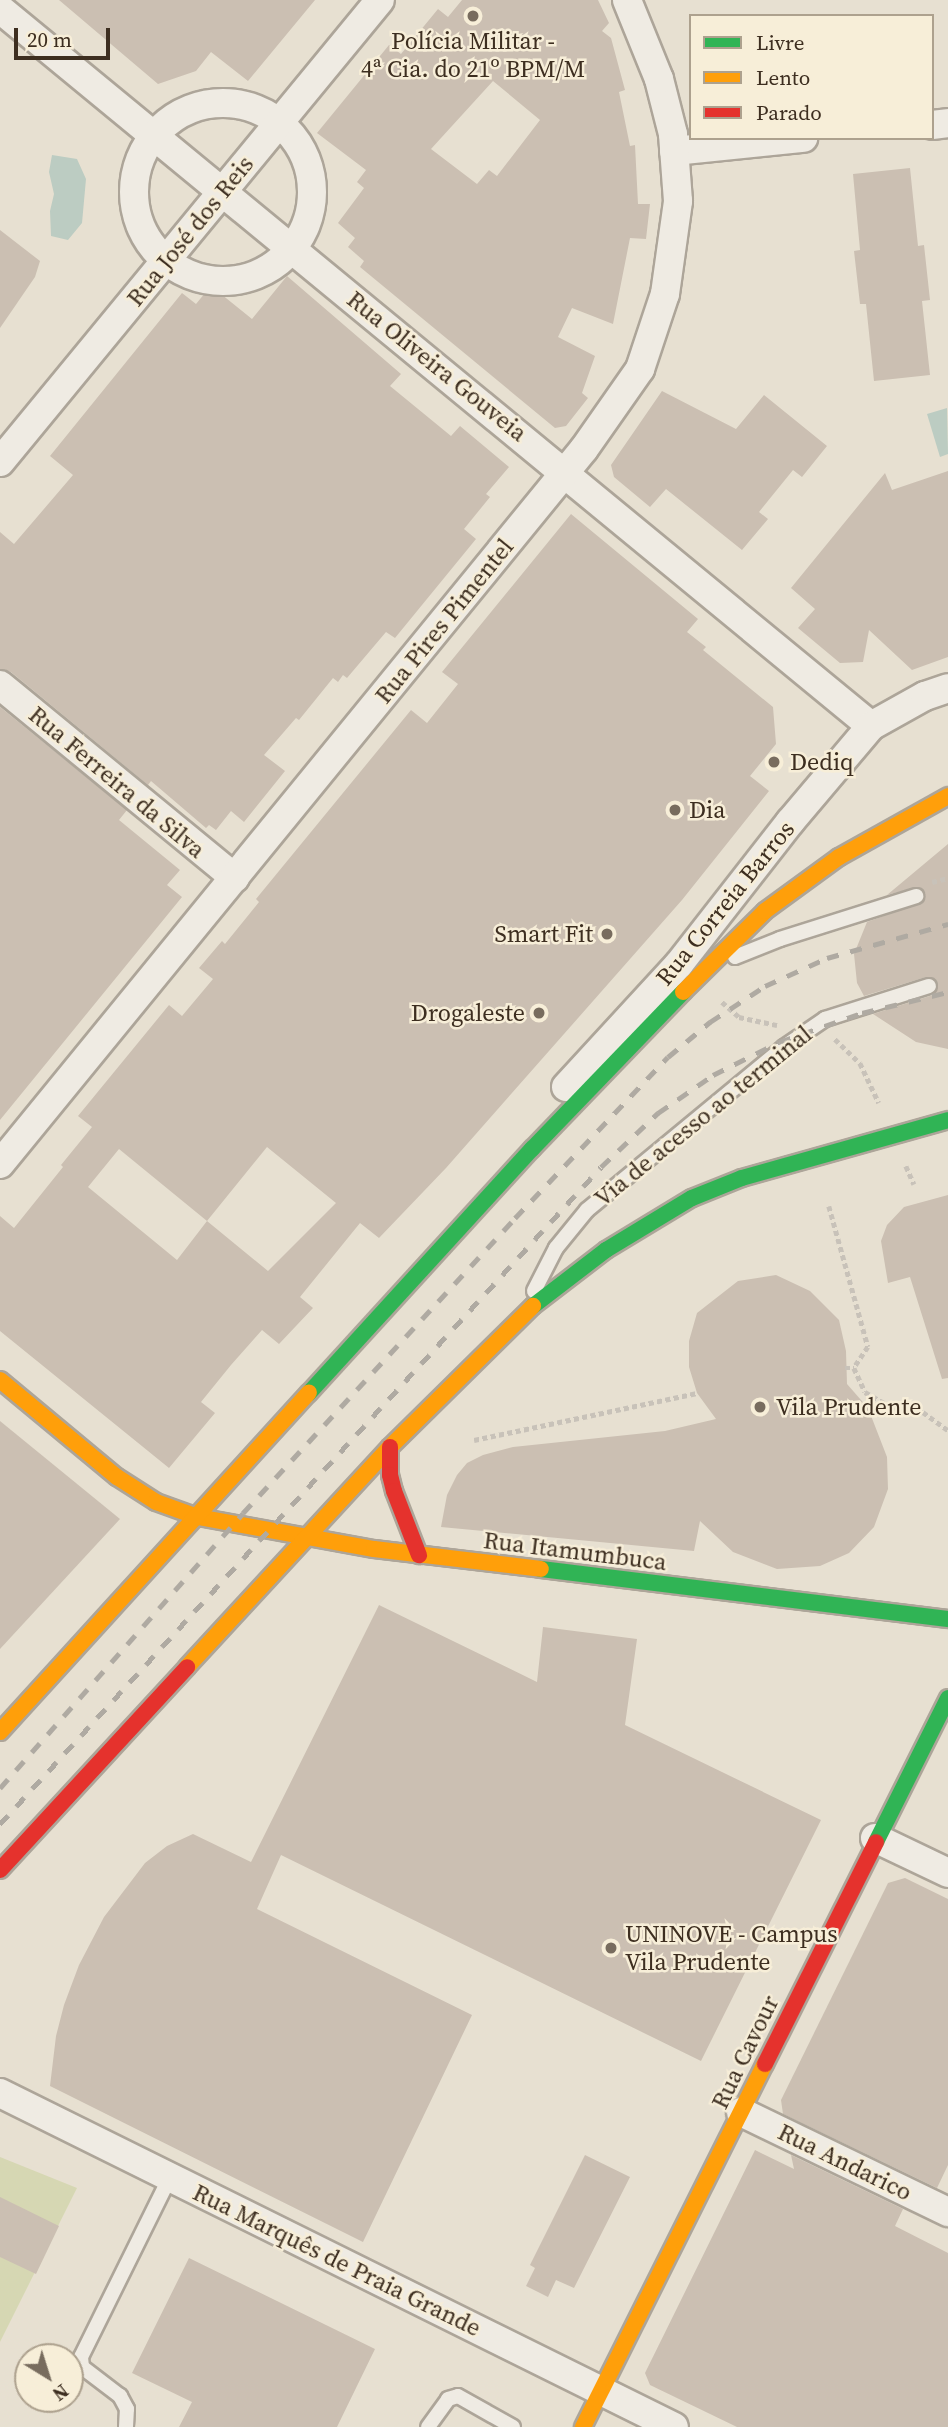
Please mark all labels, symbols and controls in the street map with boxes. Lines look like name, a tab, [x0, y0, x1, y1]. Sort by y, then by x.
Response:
marker: Polícia Militar - 4ª Cia. do 21º BPM/M	[465, 8, 481, 24]
scale bar	[18, 14, 114, 58]
legend	[689, 14, 934, 140]
text: 20 m	[27, 25, 72, 54]
place label: Polícia Militar - 4ª Cia. do 21º BPM/M	[361, 27, 585, 83]
text: Livre	[756, 28, 804, 57]
text: Lento	[756, 63, 810, 92]
text: Parado	[756, 98, 822, 127]
street label: Rua José dos Reis	[121, 150, 259, 312]
street label: Rua Oliveira Gouveia	[341, 285, 533, 447]
street label: Rua Pires Pimentel	[369, 533, 519, 709]
street label: Rua Ferreira da Silva	[23, 700, 211, 864]
place label: Dediq	[790, 748, 853, 776]
marker: Dediq	[764, 752, 784, 772]
place label: Dia	[689, 796, 725, 824]
marker: Dia	[667, 802, 683, 818]
street label: Rua Correia Barros	[650, 815, 800, 991]
place label: Smart Fit	[494, 920, 593, 948]
marker: Smart Fit	[599, 926, 615, 942]
place label: Drogaleste	[411, 999, 525, 1027]
marker: Drogaleste	[531, 1005, 547, 1021]
street label: Via de acesso ao terminal	[588, 1019, 818, 1213]
place label: Vila Prudente	[776, 1393, 921, 1421]
marker: Vila Prudente	[750, 1397, 770, 1417]
street label: Rua Itamumbuca	[482, 1525, 668, 1577]
place label: UNINOVE - Campus Vila Prudente	[625, 1920, 838, 1976]
marker: UNINOVE - Campus Vila Prudente	[603, 1940, 619, 1956]
street label: Rua Cavour	[705, 1991, 785, 2113]
street label: Rua Andarico	[773, 2117, 917, 2207]
street label: Rua Marquês de Praia Grande	[188, 2178, 486, 2342]
north arrow	[14, 2343, 84, 2413]
text: N	[47, 2378, 74, 2407]

